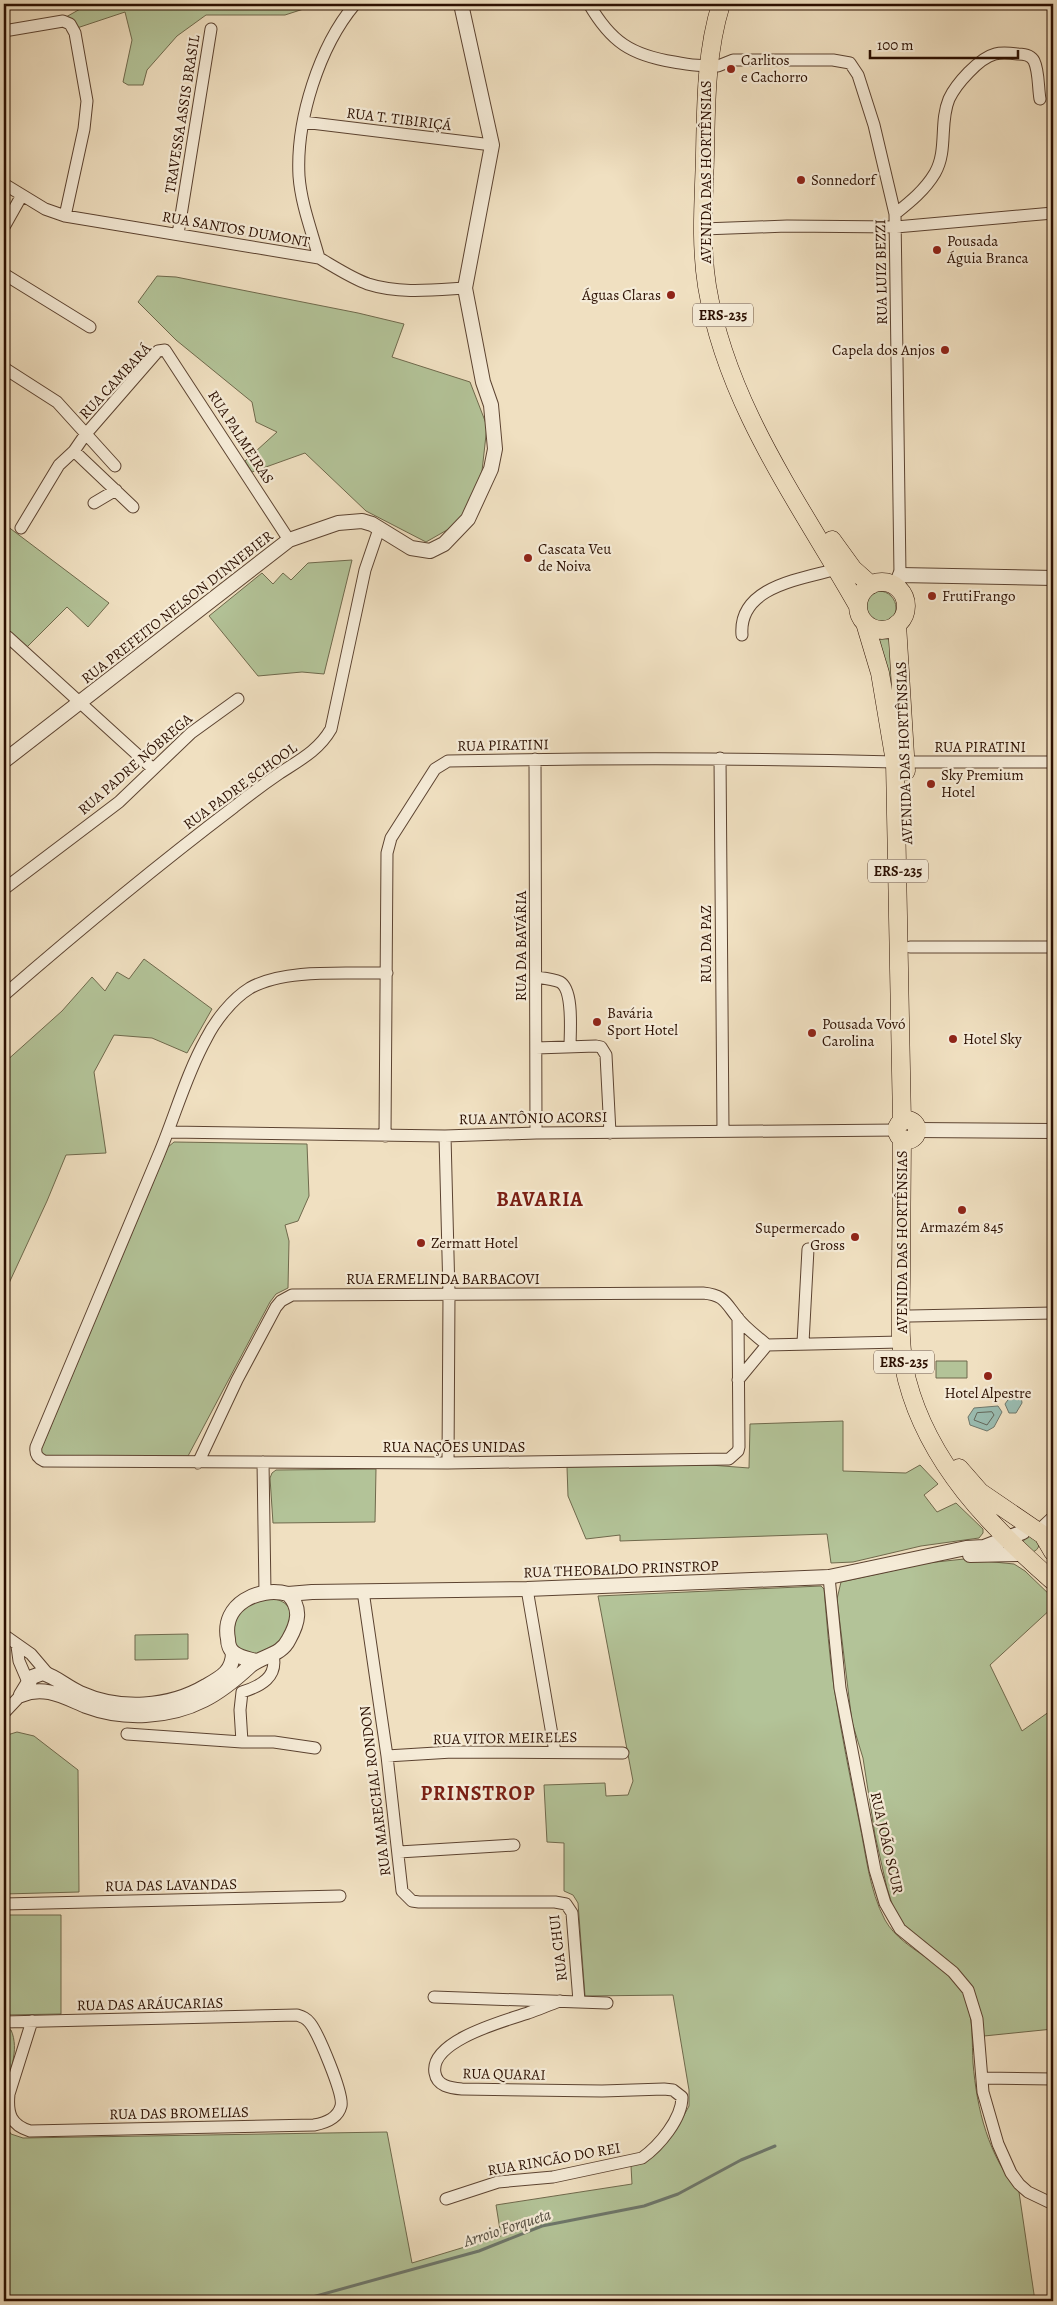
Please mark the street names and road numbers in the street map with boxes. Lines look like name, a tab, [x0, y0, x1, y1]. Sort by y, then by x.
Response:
street label: TRAVESSA ASSIS BRASIL	[160, 33, 204, 195]
street label: AVENIDA DAS HORTÊNSIAS	[696, 80, 716, 265]
street label: RUA T. TIBIRIÇÁ	[345, 103, 453, 135]
street label: RUA SANTOS DUMONT	[161, 206, 312, 252]
street label: RUA LUIZ BEZZI	[870, 219, 892, 325]
road number: ERS-235	[693, 304, 753, 326]
street label: RUA CAMBARÁ	[75, 338, 156, 423]
street label: RUA PALMEIRAS	[203, 386, 279, 488]
street label: RUA PREFEITO NELSON DINNEBIER	[77, 525, 278, 688]
street label: AVENIDA DAS HORTÊNSIAS	[891, 661, 917, 846]
street label: RUA PADRE NÓBREGA	[74, 709, 197, 819]
street label: RUA PIRATINI	[457, 734, 549, 756]
street label: RUA PIRATINI	[934, 737, 1026, 757]
street label: RUA PADRE SCHOOL	[179, 738, 301, 834]
road number: ERS-235	[868, 859, 928, 882]
street label: RUA DA BAVÁRIA	[511, 891, 531, 1001]
street label: RUA DA PAZ	[696, 905, 716, 983]
street label: RUA ANTÔNIO ACORSI	[459, 1107, 607, 1129]
street label: AVENIDA DAS HORTÊNSIAS	[892, 1150, 912, 1335]
street label: RUA ERMELINDA BARBACOVI	[346, 1269, 540, 1289]
road number: ERS-235	[874, 1350, 934, 1374]
street label: RUA NAÇÕES UNIDAS	[383, 1437, 525, 1457]
street label: RUA THEOBALDO PRINSTROP	[523, 1556, 719, 1582]
street label: RUA MARECHAL RONDON	[355, 1704, 395, 1877]
street label: RUA VITOR MEIRELES	[433, 1727, 577, 1749]
street label: RUA JOÃO SCUR	[866, 1790, 909, 1897]
street label: RUA DAS LAVANDAS	[105, 1874, 237, 1896]
street label: RUA CHUI	[544, 1914, 572, 1982]
street label: RUA DAS ARÁUCARIAS	[76, 1993, 224, 2015]
street label: RUA QUARAI	[462, 2063, 546, 2085]
street label: RUA DAS BROMELIAS	[109, 2102, 249, 2124]
street label: RUA RINCÃO DO REI	[486, 2137, 622, 2181]

